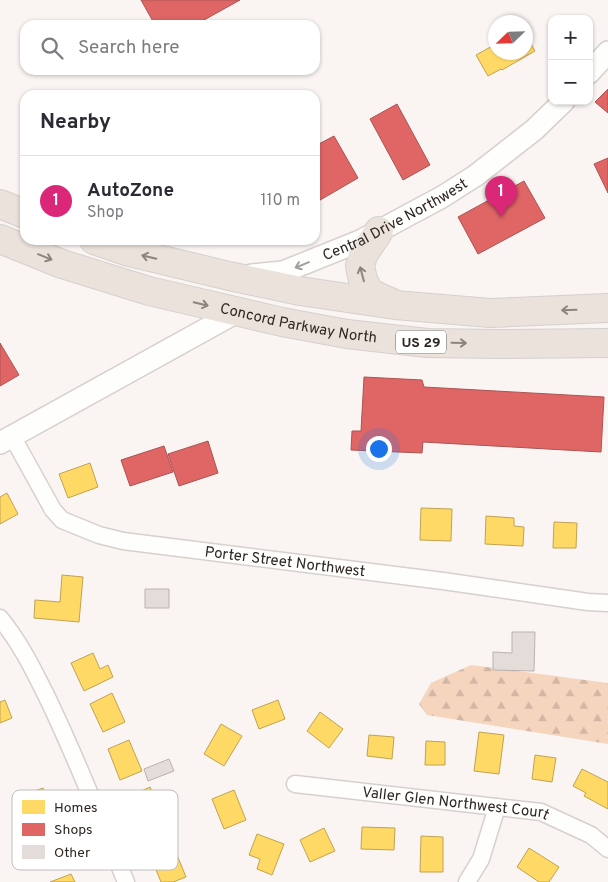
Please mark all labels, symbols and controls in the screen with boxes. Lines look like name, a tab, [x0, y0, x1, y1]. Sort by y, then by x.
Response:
north arrow	[488, 15, 533, 60]
map controls	[548, 15, 593, 105]
button: +	[548, 15, 593, 60]
search box	[20, 20, 320, 75]
icon: search	[38, 34, 66, 62]
text: Search here	[78, 36, 180, 60]
button: −	[548, 60, 593, 105]
text: Nearby	[40, 109, 111, 136]
street label: Central Drive Northwest	[320, 175, 472, 266]
pin: 1	[485, 176, 517, 217]
text: AutoZone	[87, 179, 174, 203]
text: 1	[53, 191, 59, 211]
text: 110 m	[260, 191, 300, 211]
text: Shop	[87, 203, 124, 223]
one-way arrow	[142, 252, 158, 262]
one-way arrow	[37, 253, 52, 262]
one-way arrow	[295, 260, 310, 270]
one-way arrow	[357, 267, 366, 283]
one-way arrow	[192, 300, 208, 309]
street label: Concord Parkway North	[218, 300, 378, 348]
one-way arrow	[561, 306, 577, 315]
road number: US 29	[396, 331, 446, 354]
one-way arrow	[450, 339, 466, 348]
your location	[366, 436, 392, 462]
street label: Porter Street Northwest	[203, 543, 366, 582]
street label: Valler Glen Northwest Court	[361, 784, 552, 826]
legend	[12, 790, 178, 870]
text: Homes	[54, 800, 98, 817]
text: Shops	[54, 822, 93, 839]
text: Other	[54, 845, 91, 862]

